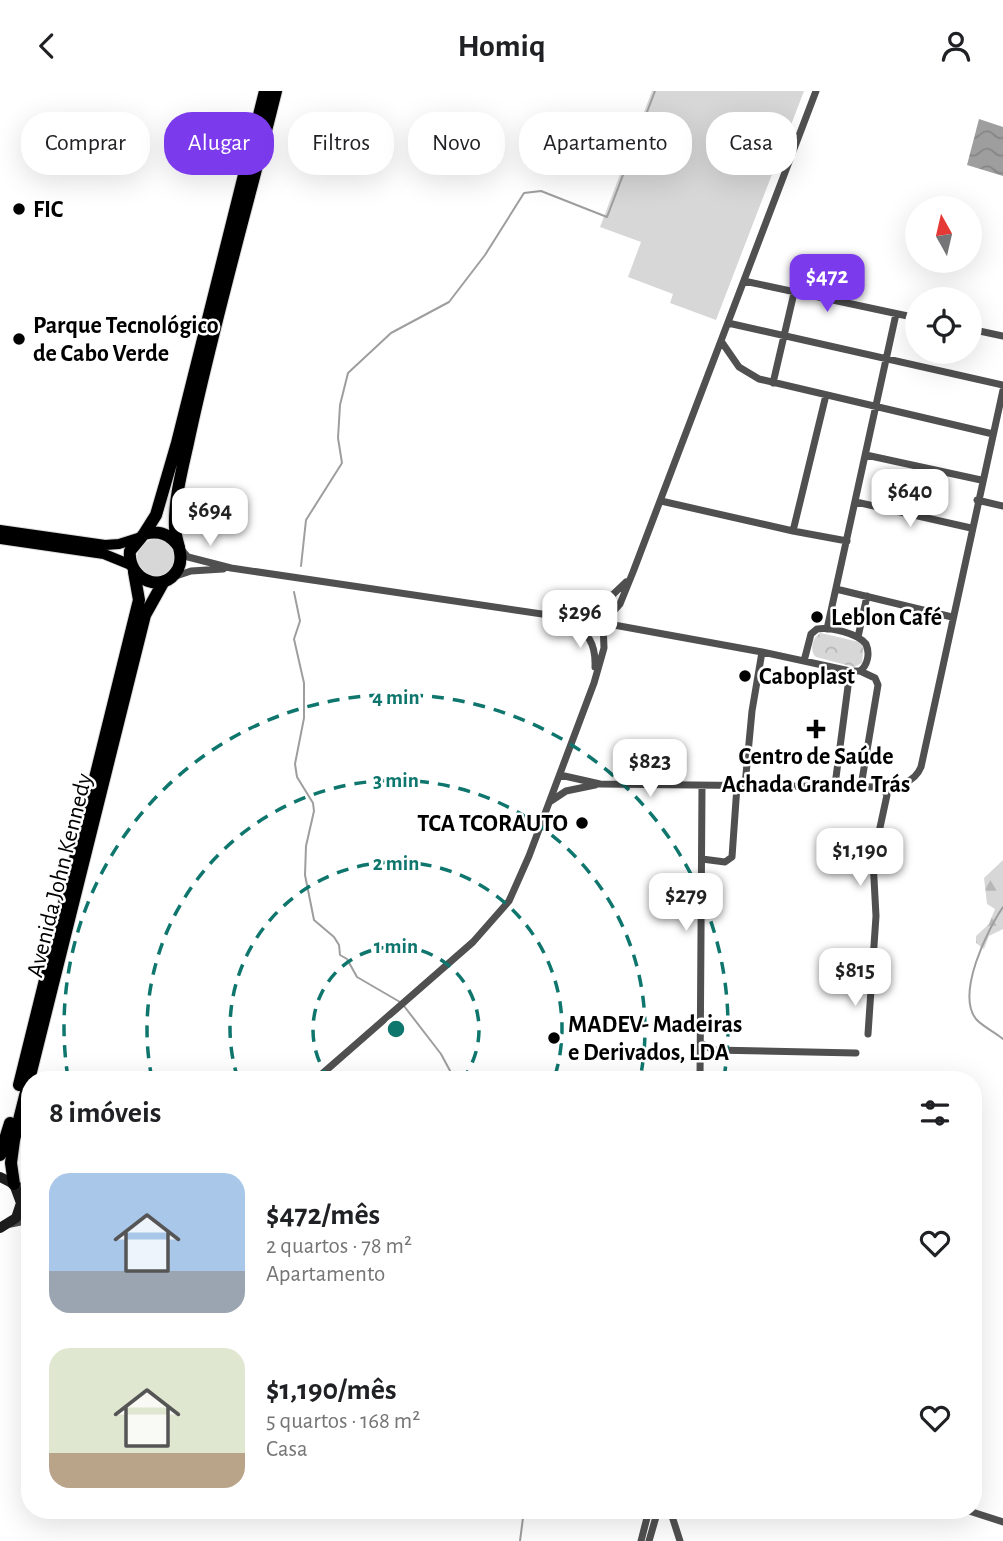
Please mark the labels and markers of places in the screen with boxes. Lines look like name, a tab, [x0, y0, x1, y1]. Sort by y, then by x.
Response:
place label: FIC	[33, 198, 64, 222]
marker: FIC	[11, 201, 27, 217]
pin: $472	[786, 255, 868, 314]
place label: Parque Tecnológico de Cabo Verde	[33, 314, 219, 366]
marker: Parque Tecnológico de Cabo Verde	[11, 331, 27, 347]
pin: $640	[869, 469, 951, 529]
pin: $694	[169, 489, 251, 548]
pin: $296	[539, 591, 621, 650]
place label: Leblon Café	[831, 606, 942, 630]
marker: Leblon Café	[809, 609, 825, 625]
place label: Caboplast	[759, 665, 855, 689]
marker: Caboplast	[737, 668, 753, 684]
marker: Centro de Saúde Achada Grande Trás	[806, 719, 826, 739]
pin: $823	[609, 739, 691, 799]
place label: Centro de Saúde Achada Grande Trás	[722, 745, 910, 797]
place label: TCA TCORAUTO	[417, 812, 568, 836]
marker: TCA TCORAUTO	[574, 815, 590, 831]
pin: $1,190	[803, 829, 917, 888]
pin: $279	[645, 873, 727, 933]
pin: $815	[814, 949, 896, 1008]
place label: MADEV- Madeiras e Derivados, LDA	[568, 1013, 742, 1065]
centre of rings	[384, 1017, 408, 1041]
marker: MADEV- Madeiras e Derivados, LDA	[546, 1030, 562, 1046]

